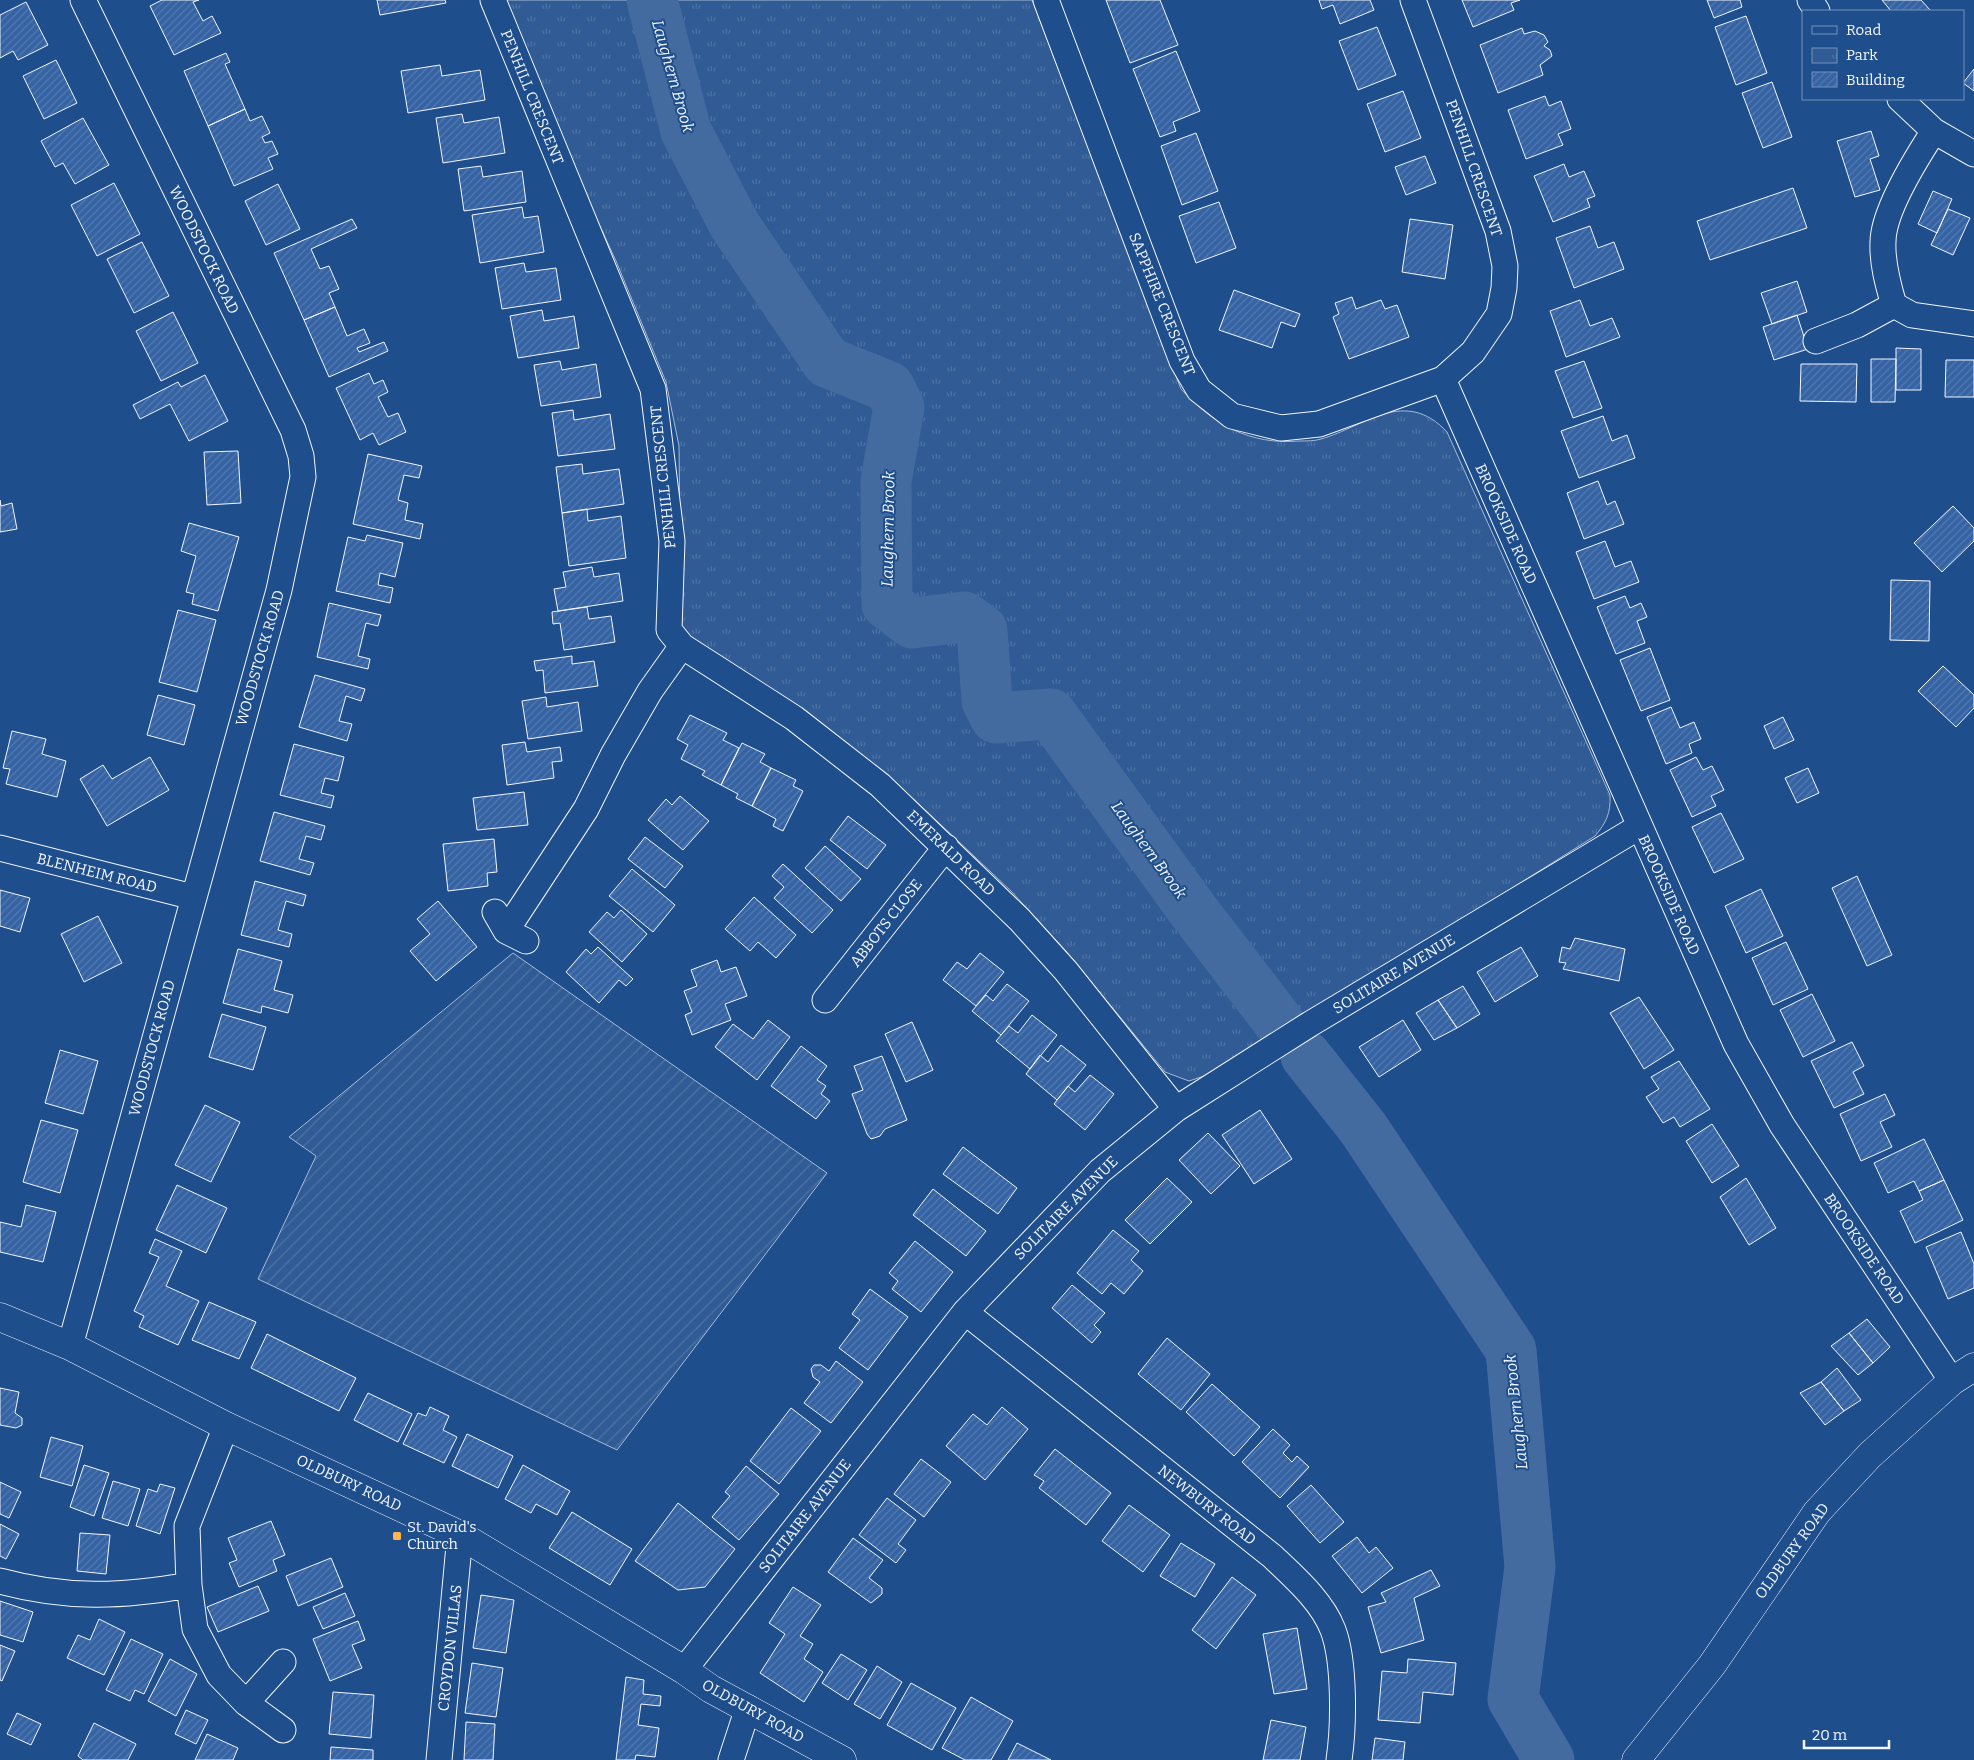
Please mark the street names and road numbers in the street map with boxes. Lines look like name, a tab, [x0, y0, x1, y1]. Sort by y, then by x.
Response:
street label: PENHILL CRESCENT	[497, 27, 567, 167]
street label: PENHILL CRESCENT	[1442, 97, 1506, 239]
street label: WOODSTOCK ROAD	[165, 183, 243, 317]
street label: SAPPHIRE CRESCENT	[1125, 230, 1199, 378]
street label: PENHILL CRESCENT	[647, 404, 679, 549]
street label: BROOKSIDE ROAD	[1471, 461, 1541, 587]
street label: WOODSTOCK ROAD	[232, 588, 288, 728]
street label: EMERALD ROAD	[903, 806, 999, 900]
street label: BROOKSIDE ROAD	[1634, 832, 1704, 958]
street label: BLENHEIM ROAD	[35, 849, 159, 897]
street label: ABBOTS CLOSE	[846, 875, 926, 971]
street label: SOLITAIRE AVENUE	[1330, 930, 1458, 1018]
street label: WOODSTOCK ROAD	[125, 978, 179, 1118]
street label: SOLITAIRE AVENUE	[1010, 1152, 1122, 1264]
street label: BROOKSIDE ROAD	[1820, 1190, 1908, 1308]
street label: OLDBURY ROAD	[294, 1451, 404, 1515]
street label: SOLITAIRE AVENUE	[755, 1456, 855, 1576]
street label: NEWBURY ROAD	[1154, 1461, 1260, 1549]
street label: OLDBURY ROAD	[1751, 1500, 1833, 1602]
street label: CROYDON VILLAS	[434, 1584, 466, 1712]
street label: OLDBURY ROAD	[699, 1676, 807, 1746]

